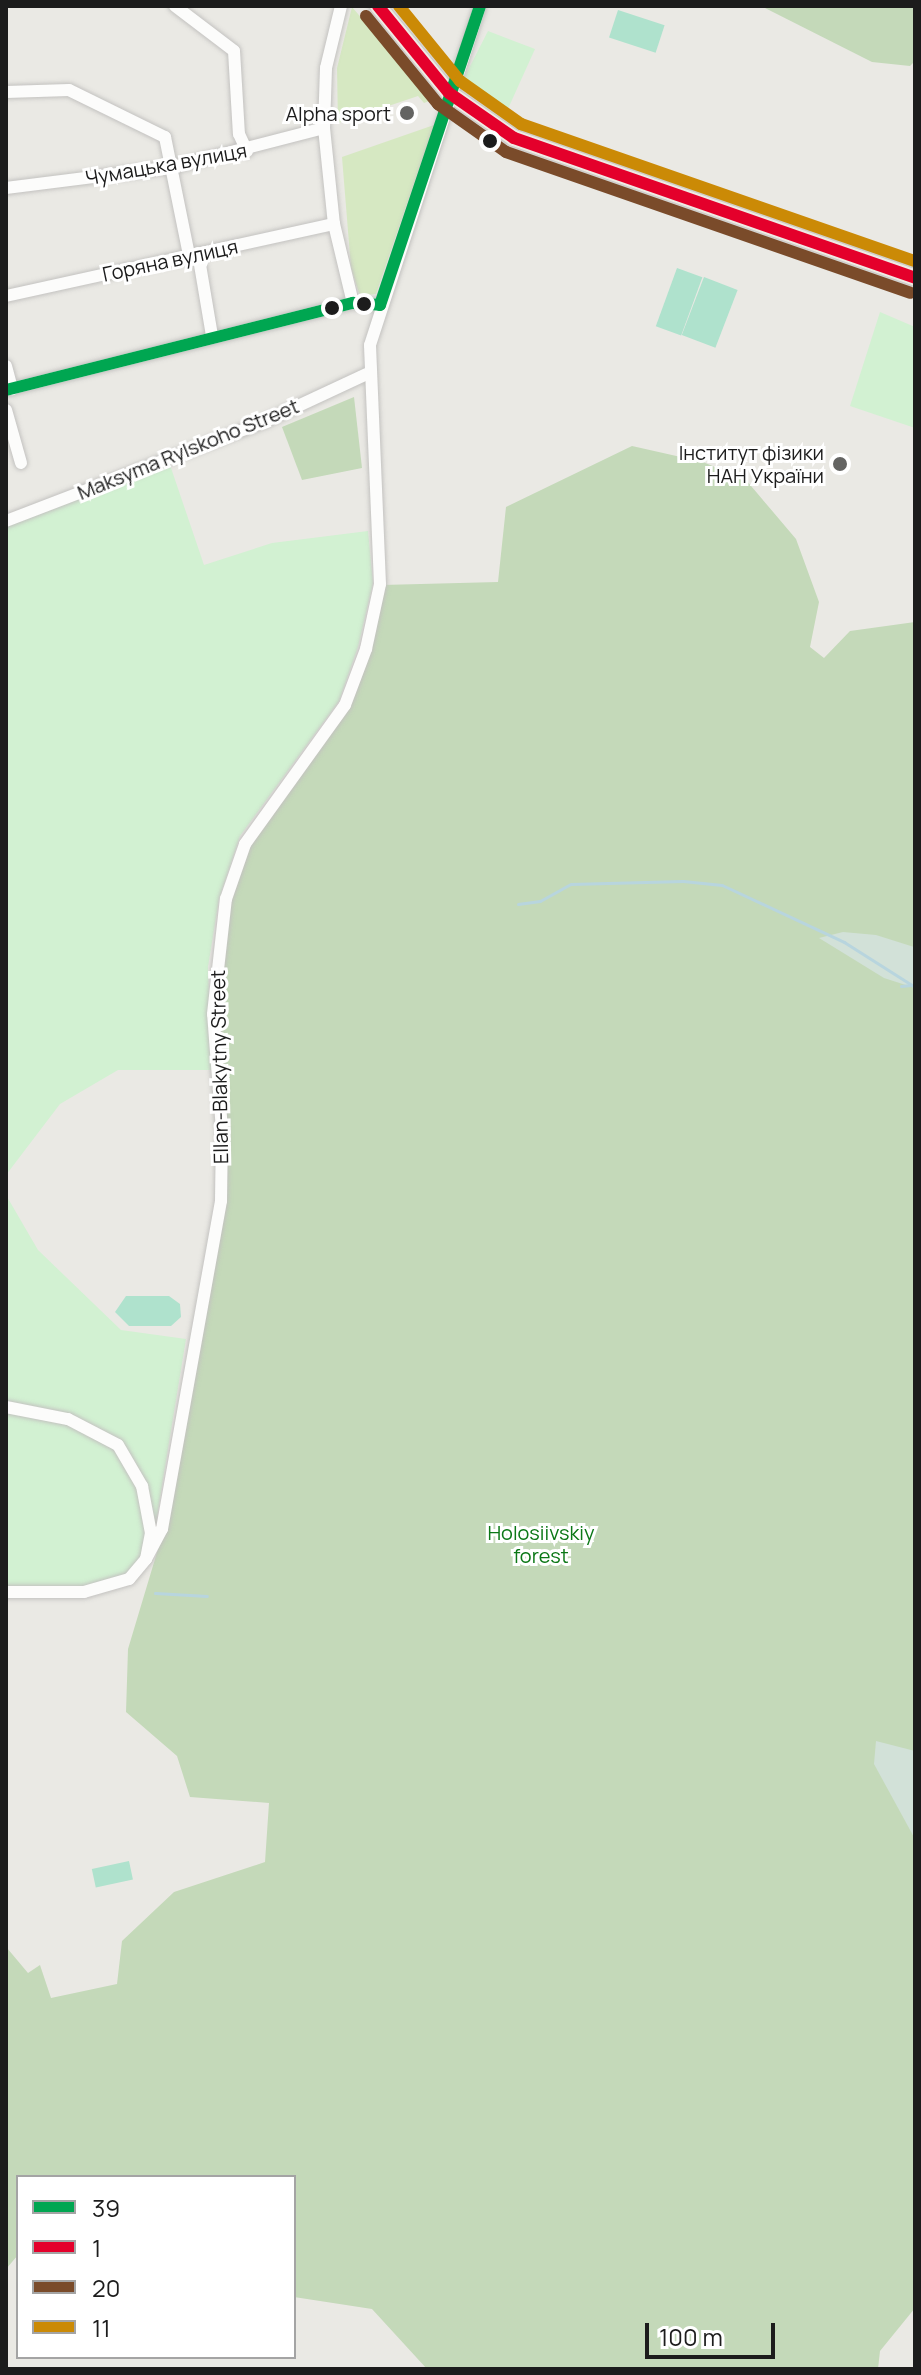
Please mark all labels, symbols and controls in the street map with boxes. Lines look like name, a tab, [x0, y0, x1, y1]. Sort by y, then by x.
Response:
place label: Alpha sport	[285, 101, 391, 125]
marker: Alpha sport	[398, 104, 416, 122]
unlabelled marker	[482, 133, 498, 149]
street label: Чумацька вулиця	[83, 138, 249, 190]
street label: Горяна вулиця	[100, 234, 240, 286]
unlabelled marker	[356, 296, 372, 312]
unlabelled marker	[324, 300, 340, 316]
street label: Maksyma Rylskoho Street	[74, 394, 302, 504]
place label: Інститут фізики НАН України	[679, 440, 824, 487]
marker: Інститут фізики НАН України	[831, 455, 849, 473]
street label: Ellan-Blakytny Street	[205, 970, 233, 1164]
park label: Holosiivskiy forest	[487, 1521, 595, 1568]
legend	[16, 2175, 296, 2359]
text: 39	[92, 2191, 120, 2224]
text: 1	[92, 2231, 101, 2264]
text: 20	[92, 2271, 120, 2304]
scale bar	[649, 2307, 779, 2357]
text: 11	[92, 2311, 111, 2344]
text: 100 m	[659, 2320, 723, 2353]

